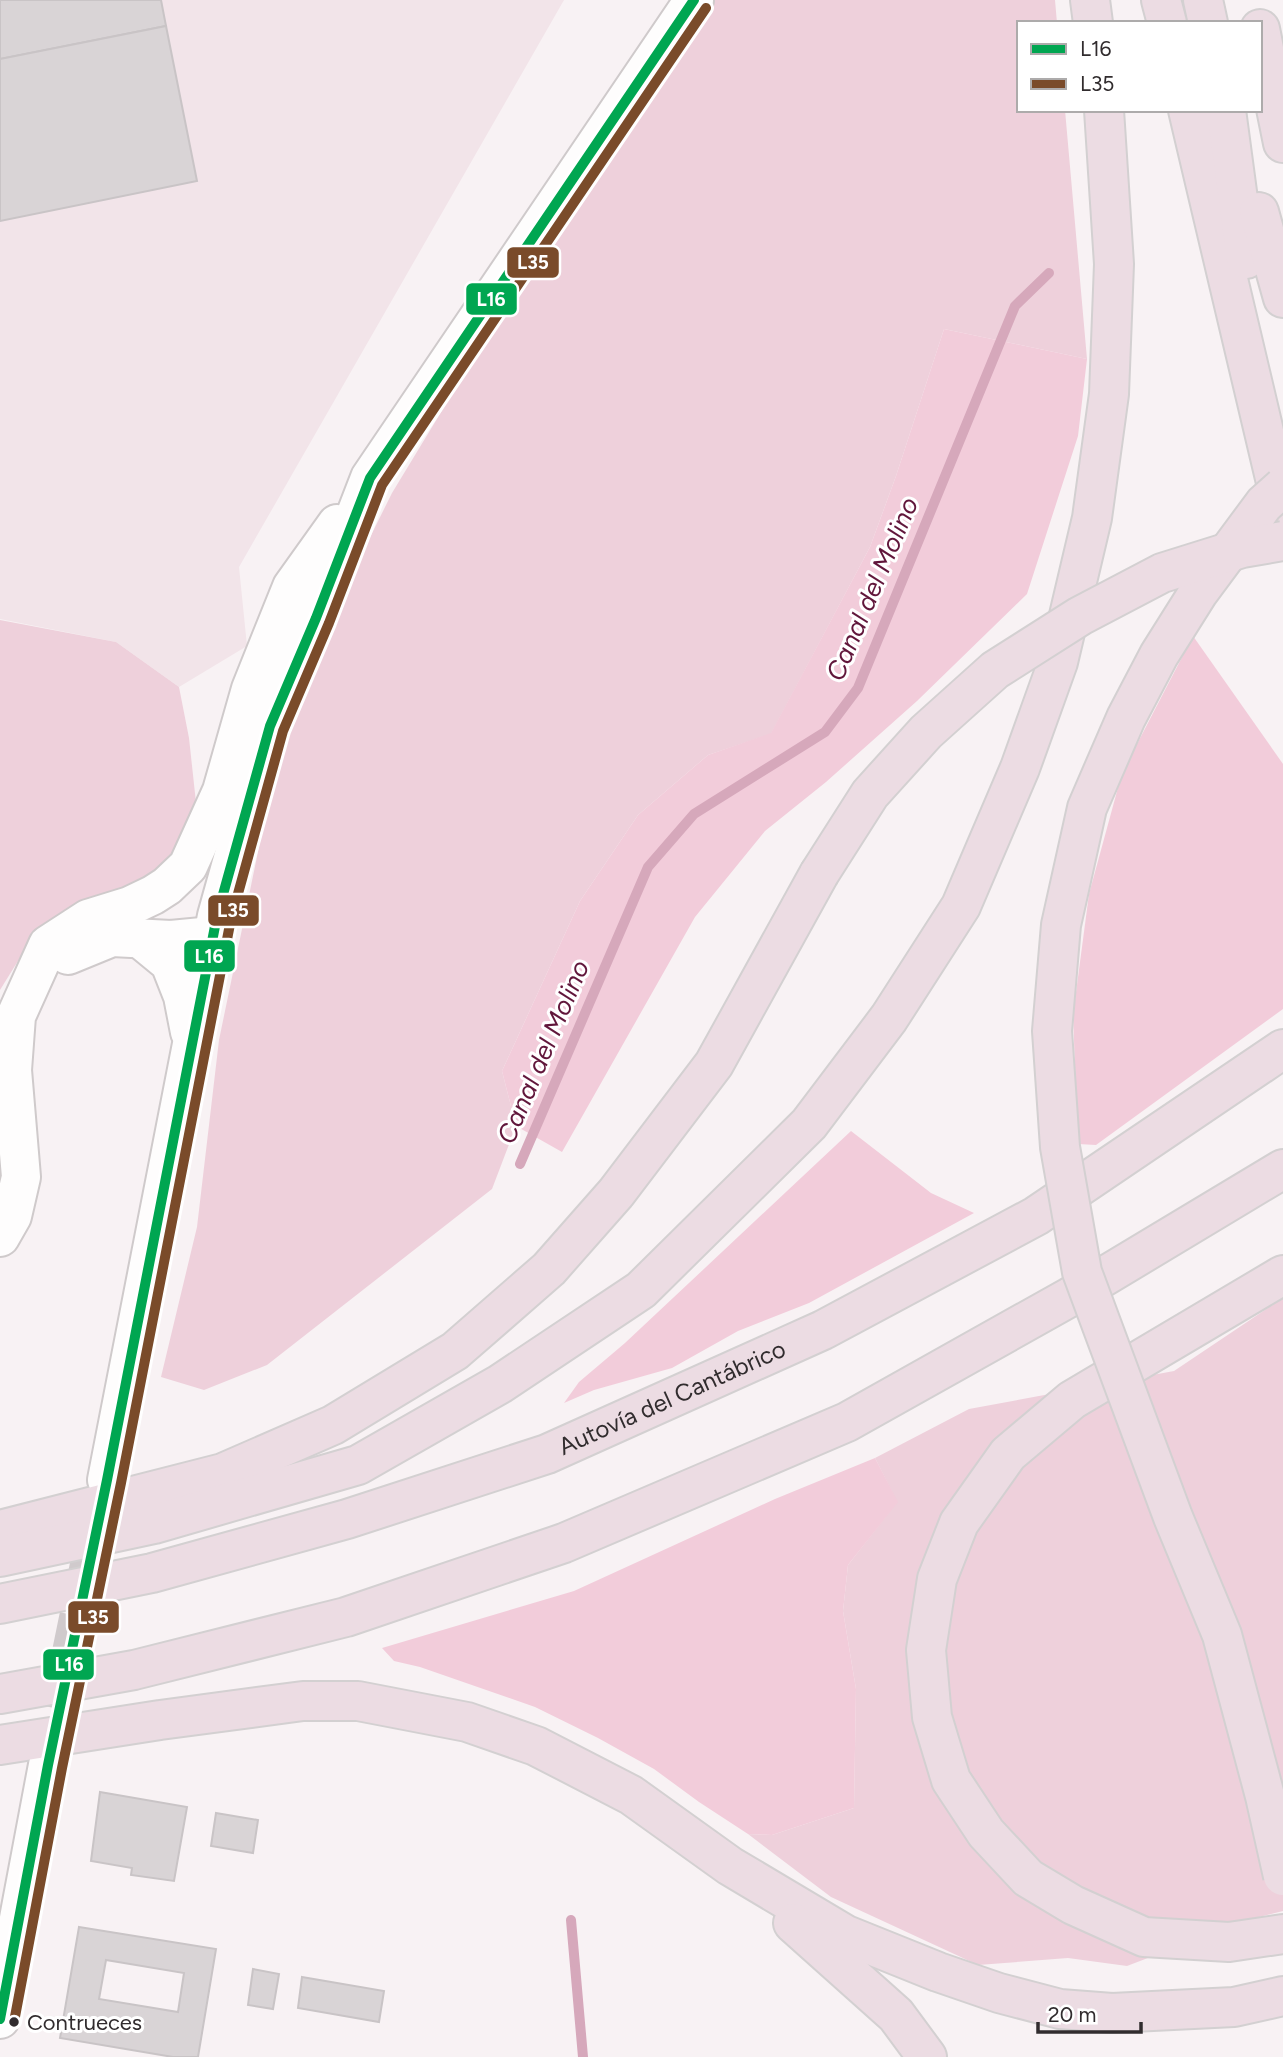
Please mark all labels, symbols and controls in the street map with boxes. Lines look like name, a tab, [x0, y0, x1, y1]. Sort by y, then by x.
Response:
legend	[1017, 21, 1262, 112]
text: L16	[1080, 36, 1112, 61]
text: L35	[1080, 71, 1114, 96]
line badge: L35	[506, 246, 560, 279]
text: L35	[517, 251, 549, 274]
line badge: L16	[465, 282, 518, 316]
text: L16	[476, 288, 506, 311]
water label: Canal del Molino	[819, 492, 925, 686]
line badge: L35	[207, 894, 260, 927]
text: L35	[217, 899, 249, 922]
line badge: L16	[183, 939, 236, 973]
text: L16	[194, 945, 224, 968]
water label: Canal del Molino	[490, 955, 596, 1149]
street label: Autovía del Cantábrico	[554, 1334, 790, 1461]
line badge: L35	[67, 1600, 120, 1634]
text: L35	[77, 1606, 109, 1629]
line badge: L16	[42, 1648, 95, 1681]
text: L16	[54, 1653, 84, 1676]
scale bar	[1038, 1990, 1141, 2034]
text: 20 m	[1048, 2002, 1096, 2027]
place label: Contrueces	[27, 2009, 142, 2036]
marker: Contrueces	[7, 2015, 21, 2029]

